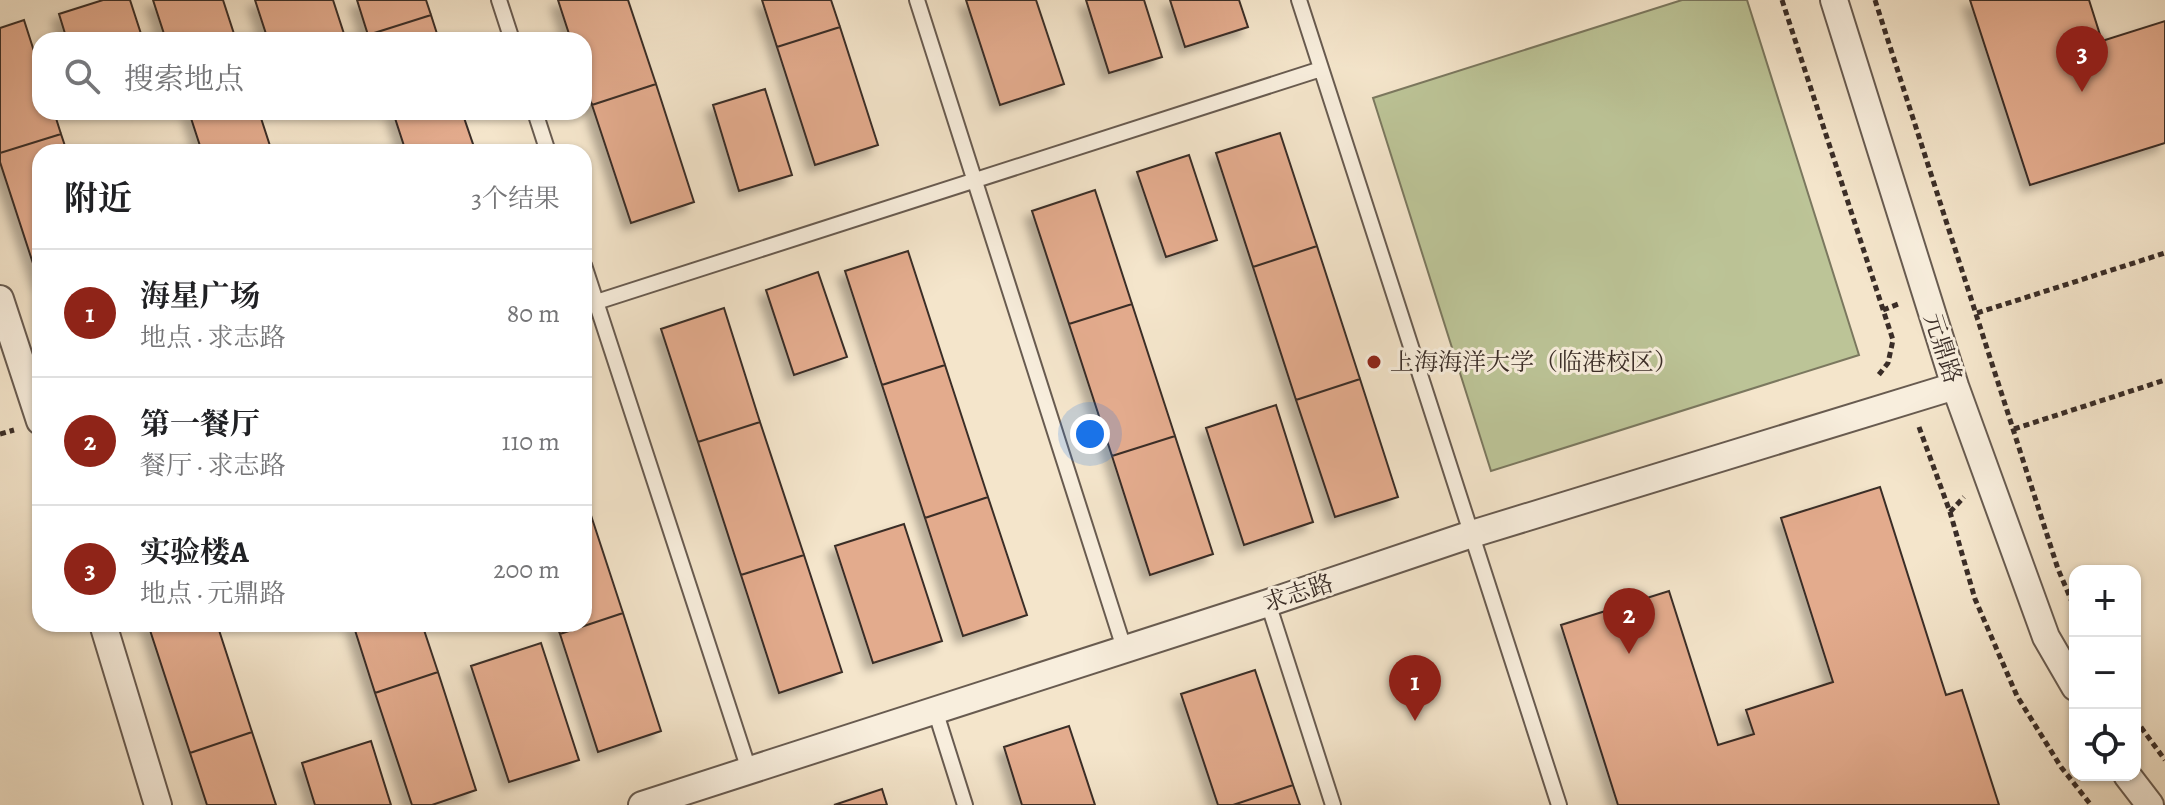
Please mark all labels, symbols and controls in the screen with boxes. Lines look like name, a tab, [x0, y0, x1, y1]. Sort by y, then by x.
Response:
pin: 3	[2056, 26, 2108, 92]
search box	[32, 32, 592, 120]
icon: search	[60, 54, 104, 98]
text: 搜索地点	[124, 59, 244, 99]
text: 附近	[64, 175, 132, 222]
text: 3个结果	[471, 181, 560, 216]
text: 海星广场	[140, 276, 260, 316]
text: 1	[85, 296, 95, 331]
text: 80 m	[507, 296, 560, 331]
street label: 元鼎路	[1917, 309, 1969, 387]
text: 地点 · 求志路	[140, 320, 285, 355]
place label: 上海海洋大学（临港校区）	[1390, 346, 1678, 378]
marker: 上海海洋大学（临港校区）	[1365, 353, 1383, 371]
text: 第一餐厅	[140, 404, 260, 444]
your location	[1070, 414, 1110, 454]
text: 2	[84, 424, 96, 459]
text: 110 m	[502, 424, 560, 459]
text: 餐厅 · 求志路	[140, 448, 285, 483]
text: 实验楼A	[140, 532, 249, 572]
text: 3	[84, 552, 96, 587]
text: 200 m	[493, 552, 560, 587]
map controls	[2069, 565, 2141, 781]
button: +	[2069, 565, 2141, 637]
street label: 求志路	[1259, 567, 1337, 619]
text: 地点 · 元鼎路	[140, 576, 285, 611]
pin: 2	[1603, 588, 1655, 654]
button: −	[2069, 637, 2141, 709]
pin: 1	[1389, 655, 1441, 721]
button: locate	[2069, 709, 2141, 781]

